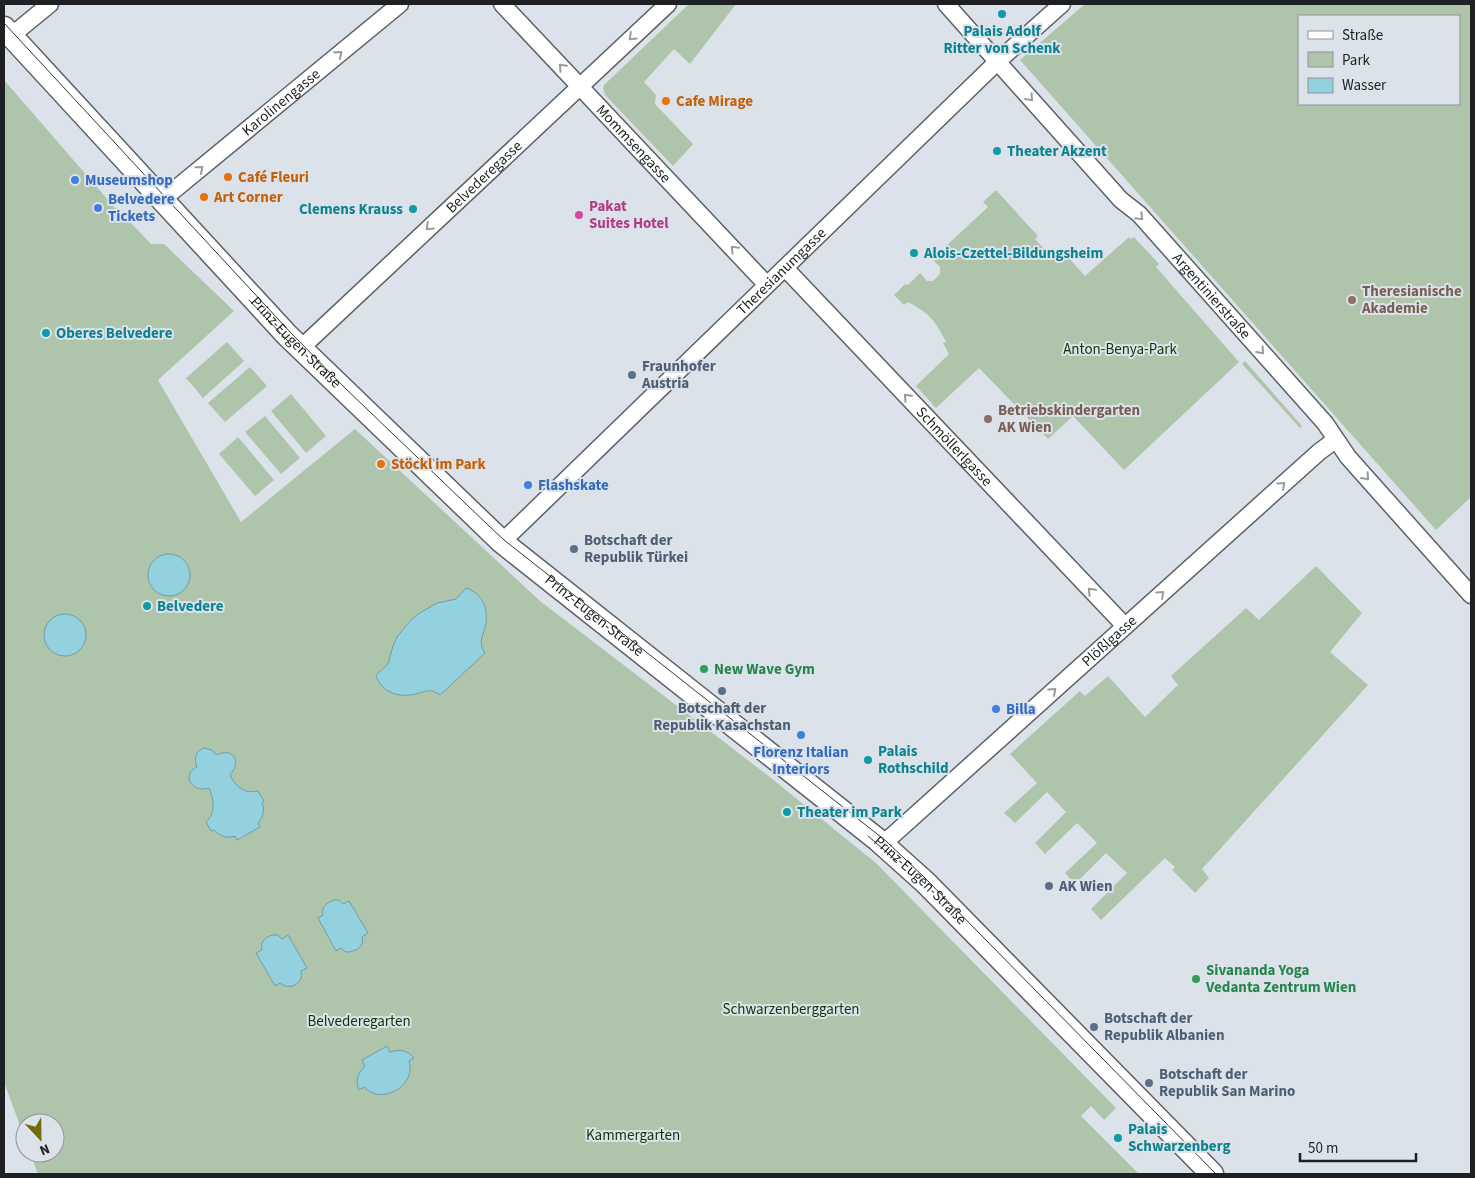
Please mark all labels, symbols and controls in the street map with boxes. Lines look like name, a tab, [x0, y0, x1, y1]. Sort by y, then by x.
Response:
marker: Palais Adolf Ritter von Schenk	[996, 8, 1008, 20]
legend	[1298, 15, 1460, 105]
place label: Palais Adolf Ritter von Schenk	[943, 21, 1061, 59]
text: Straße	[1342, 25, 1383, 46]
one-way arrow	[629, 31, 638, 40]
text: Park	[1342, 50, 1371, 71]
one-way arrow	[333, 51, 342, 60]
street label: Karolinengasse	[238, 64, 325, 141]
one-way arrow	[559, 64, 568, 73]
text: Wasser	[1342, 75, 1387, 96]
place label: Cafe Mirage	[676, 91, 753, 112]
one-way arrow	[1024, 92, 1033, 101]
marker: Cafe Mirage	[660, 95, 672, 107]
street label: Mommsengasse	[591, 100, 676, 188]
street label: Belvederegasse	[441, 136, 527, 218]
place label: Theater Akzent	[1007, 141, 1107, 162]
marker: Theater Akzent	[991, 145, 1003, 157]
one-way arrow	[194, 166, 203, 175]
place label: Café Fleuri	[238, 167, 309, 188]
place label: Museumshop	[85, 170, 173, 191]
marker: Café Fleuri	[222, 171, 234, 183]
marker: Museumshop	[69, 174, 81, 186]
place label: Art Corner	[213, 187, 283, 208]
place label: Belvedere Tickets	[108, 189, 175, 227]
marker: Art Corner	[198, 191, 210, 203]
place label: Pakat Suites Hotel	[589, 196, 669, 234]
place label: Clemens Krauss	[299, 199, 403, 220]
marker: Belvedere Tickets	[92, 202, 104, 214]
marker: Clemens Krauss	[407, 203, 419, 215]
marker: Pakat Suites Hotel	[573, 209, 585, 221]
one-way arrow	[1134, 211, 1143, 220]
one-way arrow	[426, 221, 435, 230]
street label: Theresianumgasse	[732, 223, 831, 320]
place label: Alois-Czettel-Bildungsheim	[923, 243, 1103, 264]
one-way arrow	[731, 246, 740, 255]
marker: Alois-Czettel-Bildungsheim	[908, 247, 920, 259]
street label: Argentinierstraße	[1167, 248, 1256, 344]
place label: Theresianische Akademie	[1361, 281, 1462, 319]
street label: Prinz-Eugen-Straße	[246, 292, 346, 393]
marker: Theresianische Akademie	[1346, 294, 1358, 306]
place label: Oberes Belvedere	[56, 323, 173, 344]
marker: Oberes Belvedere	[40, 327, 52, 339]
park label: Anton-Benya-Park	[1063, 339, 1177, 360]
one-way arrow	[1255, 345, 1264, 354]
place label: Fraunhofer Austria	[641, 356, 716, 394]
marker: Fraunhofer Austria	[626, 369, 638, 381]
one-way arrow	[904, 394, 913, 403]
place label: Betriebskindergarten AK Wien	[997, 400, 1140, 438]
street label: Schmöllerlgasse	[911, 402, 997, 491]
marker: Betriebskindergarten AK Wien	[982, 413, 994, 425]
place label: Stöckl im Park	[391, 454, 487, 475]
marker: Stöckl im Park	[375, 458, 387, 470]
one-way arrow	[1361, 472, 1370, 481]
place label: Flashskate	[538, 475, 609, 496]
marker: Flashskate	[522, 479, 534, 491]
one-way arrow	[1276, 482, 1285, 491]
place label: Botschaft der Republik Türkei	[584, 530, 688, 568]
marker: Botschaft der Republik Türkei	[568, 543, 580, 555]
street label: Prinz-Eugen-Straße	[540, 570, 648, 662]
one-way arrow	[1088, 588, 1097, 597]
one-way arrow	[1155, 591, 1164, 600]
place label: Belvedere	[157, 596, 224, 617]
marker: Belvedere	[141, 600, 153, 612]
street label: Plößlgasse	[1077, 611, 1142, 672]
place label: New Wave Gym	[714, 659, 815, 680]
marker: New Wave Gym	[698, 663, 710, 675]
marker: Botschaft der Republik Kasachstan	[716, 685, 728, 697]
one-way arrow	[1047, 688, 1056, 697]
place label: Botschaft der Republik Kasachstan	[653, 698, 791, 736]
place label: Billa	[1006, 699, 1036, 720]
marker: Billa	[990, 703, 1002, 715]
marker: Florenz Italian Interiors	[795, 729, 807, 741]
place label: Palais Rothschild	[878, 741, 949, 779]
place label: Florenz Italian Interiors	[753, 742, 849, 780]
marker: Palais Rothschild	[862, 754, 874, 766]
place label: Theater im Park	[797, 802, 903, 823]
marker: Theater im Park	[781, 806, 793, 818]
street label: Prinz-Eugen-Straße	[869, 831, 971, 930]
place label: AK Wien	[1058, 876, 1113, 897]
marker: AK Wien	[1043, 880, 1055, 892]
place label: Sivananda Yoga Vedanta Zentrum Wien	[1205, 960, 1356, 998]
marker: Sivananda Yoga Vedanta Zentrum Wien	[1190, 973, 1202, 985]
park label: Schwarzenberggarten	[722, 999, 860, 1020]
place label: Botschaft der Republik Albanien	[1104, 1008, 1224, 1046]
park label: Belvederegarten	[307, 1011, 411, 1032]
marker: Botschaft der Republik Albanien	[1088, 1021, 1100, 1033]
place label: Botschaft der Republik San Marino	[1159, 1064, 1295, 1102]
marker: Botschaft der Republik San Marino	[1143, 1077, 1155, 1089]
north arrow	[15, 1113, 65, 1163]
place label: Palais Schwarzenberg	[1128, 1119, 1230, 1157]
park label: Kammergarten	[586, 1125, 680, 1146]
scale bar	[1300, 1130, 1416, 1162]
marker: Palais Schwarzenberg	[1112, 1132, 1124, 1144]
text: N	[36, 1138, 53, 1160]
text: 50 m	[1308, 1138, 1338, 1159]

